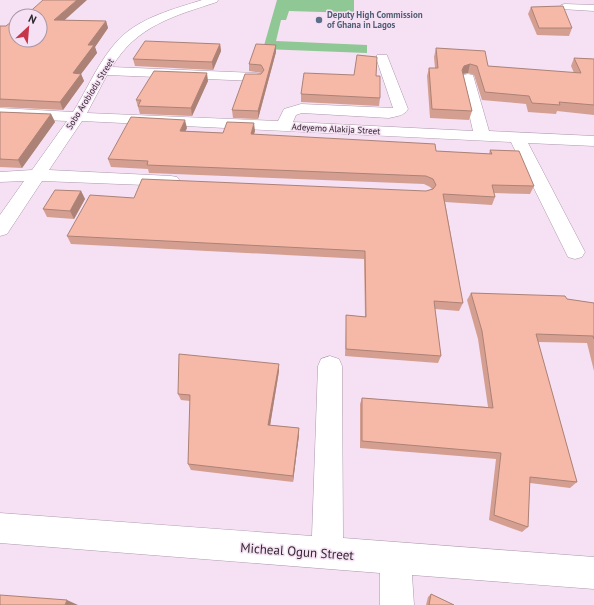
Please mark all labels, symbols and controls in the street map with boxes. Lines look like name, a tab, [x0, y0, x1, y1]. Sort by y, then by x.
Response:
north arrow	[8, 8, 48, 48]
place label: Deputy High Commission of Ghana in Lagos	[327, 9, 423, 30]
text: N	[26, 11, 39, 27]
marker: Deputy High Commission of Ghana in Lagos	[314, 15, 324, 25]
street label: Sobo Arobiodu Street	[63, 56, 116, 131]
street label: Adeyemo Alakija Street	[291, 121, 381, 136]
street label: Micheal Ogun Street	[240, 539, 355, 564]

